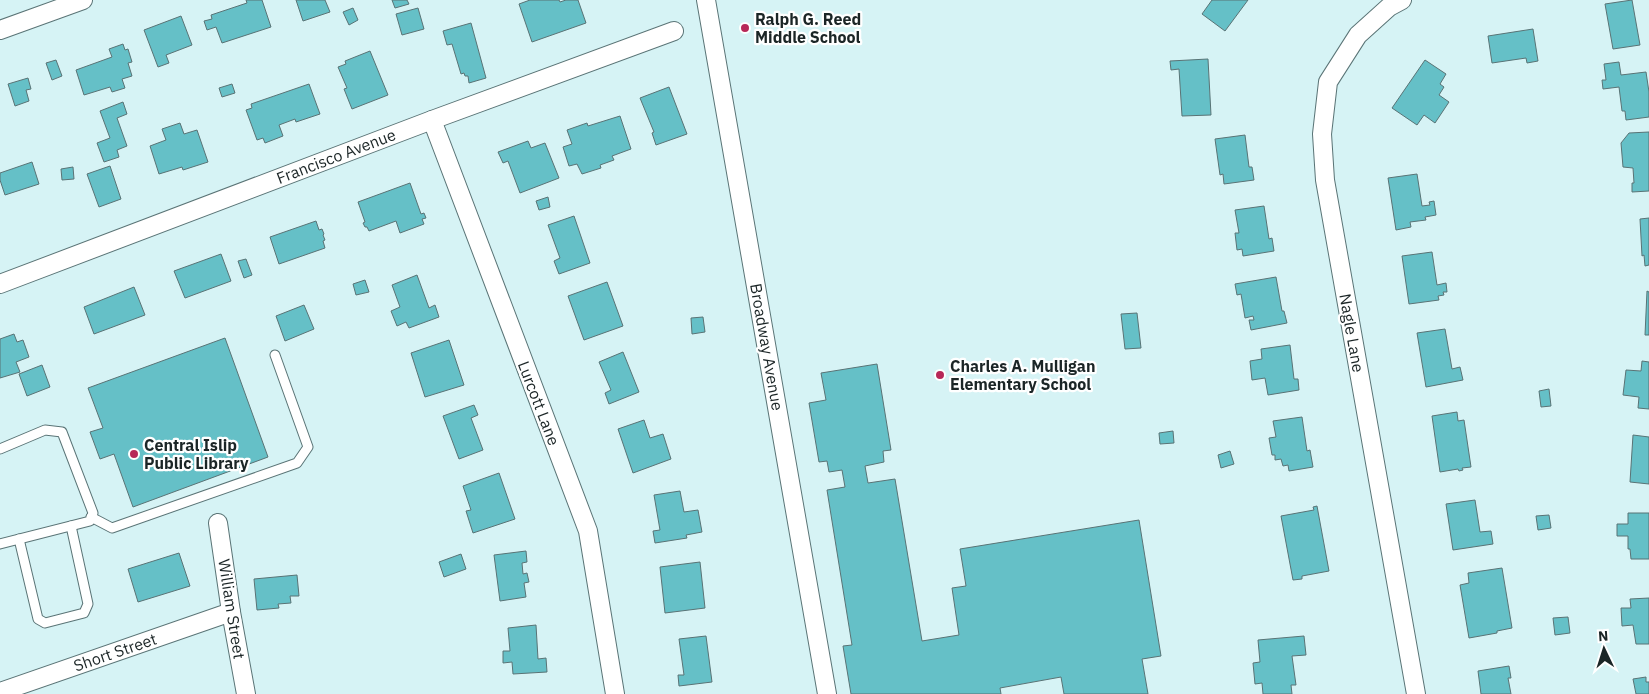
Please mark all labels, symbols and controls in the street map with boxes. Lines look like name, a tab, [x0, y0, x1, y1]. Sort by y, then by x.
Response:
place label: Ralph G. Reed Middle School	[755, 9, 861, 47]
marker: Ralph G. Reed Middle School	[739, 22, 751, 34]
street label: Francisco Avenue	[274, 124, 399, 188]
street label: Broadway Avenue	[746, 282, 788, 412]
street label: Nagle Lane	[1335, 292, 1369, 374]
place label: Charles A. Mulligan Elementary School	[950, 356, 1095, 394]
street label: Lurcott Lane	[514, 358, 564, 448]
marker: Charles A. Mulligan Elementary School	[934, 369, 946, 381]
place label: Central Islip Public Library	[144, 435, 249, 473]
marker: Central Islip Public Library	[128, 448, 140, 460]
street label: William Street	[214, 558, 250, 660]
north arrow	[1579, 624, 1629, 674]
text: N	[1597, 627, 1609, 645]
street label: Short Street	[71, 628, 159, 676]

